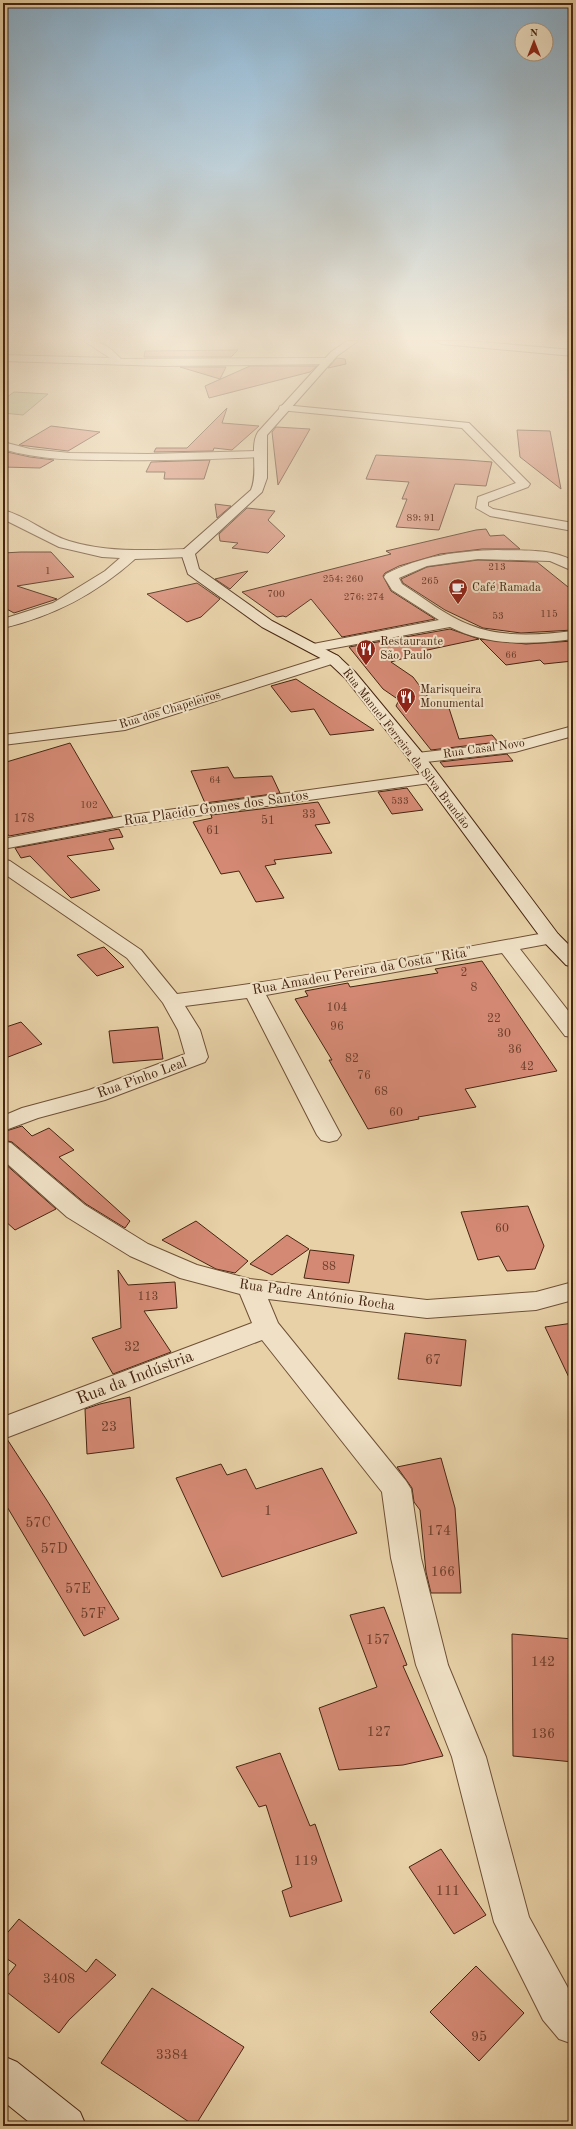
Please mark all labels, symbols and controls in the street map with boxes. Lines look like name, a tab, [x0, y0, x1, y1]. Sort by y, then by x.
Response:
north arrow	[514, 22, 554, 62]
text: N	[530, 28, 539, 39]
house number: 89; 91	[407, 513, 435, 523]
house number: 213	[488, 562, 506, 572]
house number: 1	[45, 566, 51, 576]
house number: 254; 260	[323, 574, 363, 584]
house number: 265	[421, 576, 439, 586]
cafe icon: Café Ramada	[447, 577, 469, 605]
place label: Café Ramada	[472, 582, 541, 594]
house number: 700	[267, 589, 285, 599]
house number: 276; 274	[344, 592, 384, 602]
house number: 115	[540, 609, 558, 619]
house number: 53	[492, 611, 504, 621]
place label: Restaurante São Paulo	[380, 636, 443, 662]
restaurant icon: Restaurante São Paulo	[355, 638, 377, 666]
house number: 66	[505, 650, 517, 660]
street label: Rua Manuel Ferreira da Silva Brandão	[340, 667, 472, 831]
place label: Marisqueira Monumental	[420, 684, 484, 710]
restaurant icon: Marisqueira Monumental	[395, 686, 417, 714]
street label: Rua dos Chapeleiros	[118, 689, 222, 731]
street label: Rua Casal Novo	[442, 737, 526, 761]
house number: 64	[209, 775, 221, 785]
street label: Rua Placido Gomes dos Santos	[123, 788, 309, 828]
house number: 533	[391, 796, 409, 806]
house number: 102	[80, 800, 98, 810]
house number: 33	[302, 809, 316, 821]
house number: 178	[14, 813, 34, 825]
house number: 51	[261, 814, 275, 827]
house number: 61	[206, 825, 220, 837]
street label: Rua Amadeu Pereira da Costa "Rita"	[251, 945, 473, 997]
house number: 2	[461, 967, 467, 979]
house number: 8	[471, 982, 478, 994]
house number: 104	[327, 1002, 347, 1014]
house number: 22	[487, 1013, 501, 1025]
house number: 96	[330, 1021, 344, 1033]
house number: 30	[497, 1028, 511, 1040]
house number: 36	[508, 1044, 522, 1056]
house number: 82	[345, 1053, 359, 1065]
street label: Rua Pinho Leal	[95, 1055, 189, 1101]
house number: 42	[520, 1061, 534, 1073]
house number: 76	[357, 1070, 371, 1082]
house number: 68	[374, 1086, 388, 1098]
house number: 60	[389, 1107, 403, 1119]
house number: 60	[495, 1223, 509, 1235]
house number: 88	[322, 1261, 336, 1273]
street label: Rua Padre António Rocha	[238, 1277, 396, 1313]
house number: 113	[138, 1291, 158, 1303]
house number: 32	[124, 1340, 140, 1354]
street label: Rua da Indústria	[74, 1348, 196, 1408]
house number: 67	[425, 1353, 441, 1367]
house number: 23	[101, 1420, 117, 1434]
house number: 1	[264, 1504, 272, 1518]
house number: 57C	[25, 1516, 51, 1530]
house number: 174	[427, 1524, 451, 1538]
house number: 57D	[40, 1542, 68, 1556]
house number: 166	[431, 1565, 455, 1579]
house number: 57E	[65, 1582, 91, 1596]
house number: 57F	[80, 1607, 106, 1621]
house number: 157	[366, 1633, 390, 1647]
house number: 142	[531, 1655, 555, 1669]
house number: 127	[367, 1725, 391, 1739]
house number: 136	[531, 1727, 555, 1741]
house number: 119	[294, 1854, 318, 1868]
house number: 111	[436, 1884, 460, 1898]
house number: 3408	[43, 1972, 75, 1986]
house number: 95	[471, 2030, 487, 2044]
house number: 3384	[156, 2048, 188, 2062]

